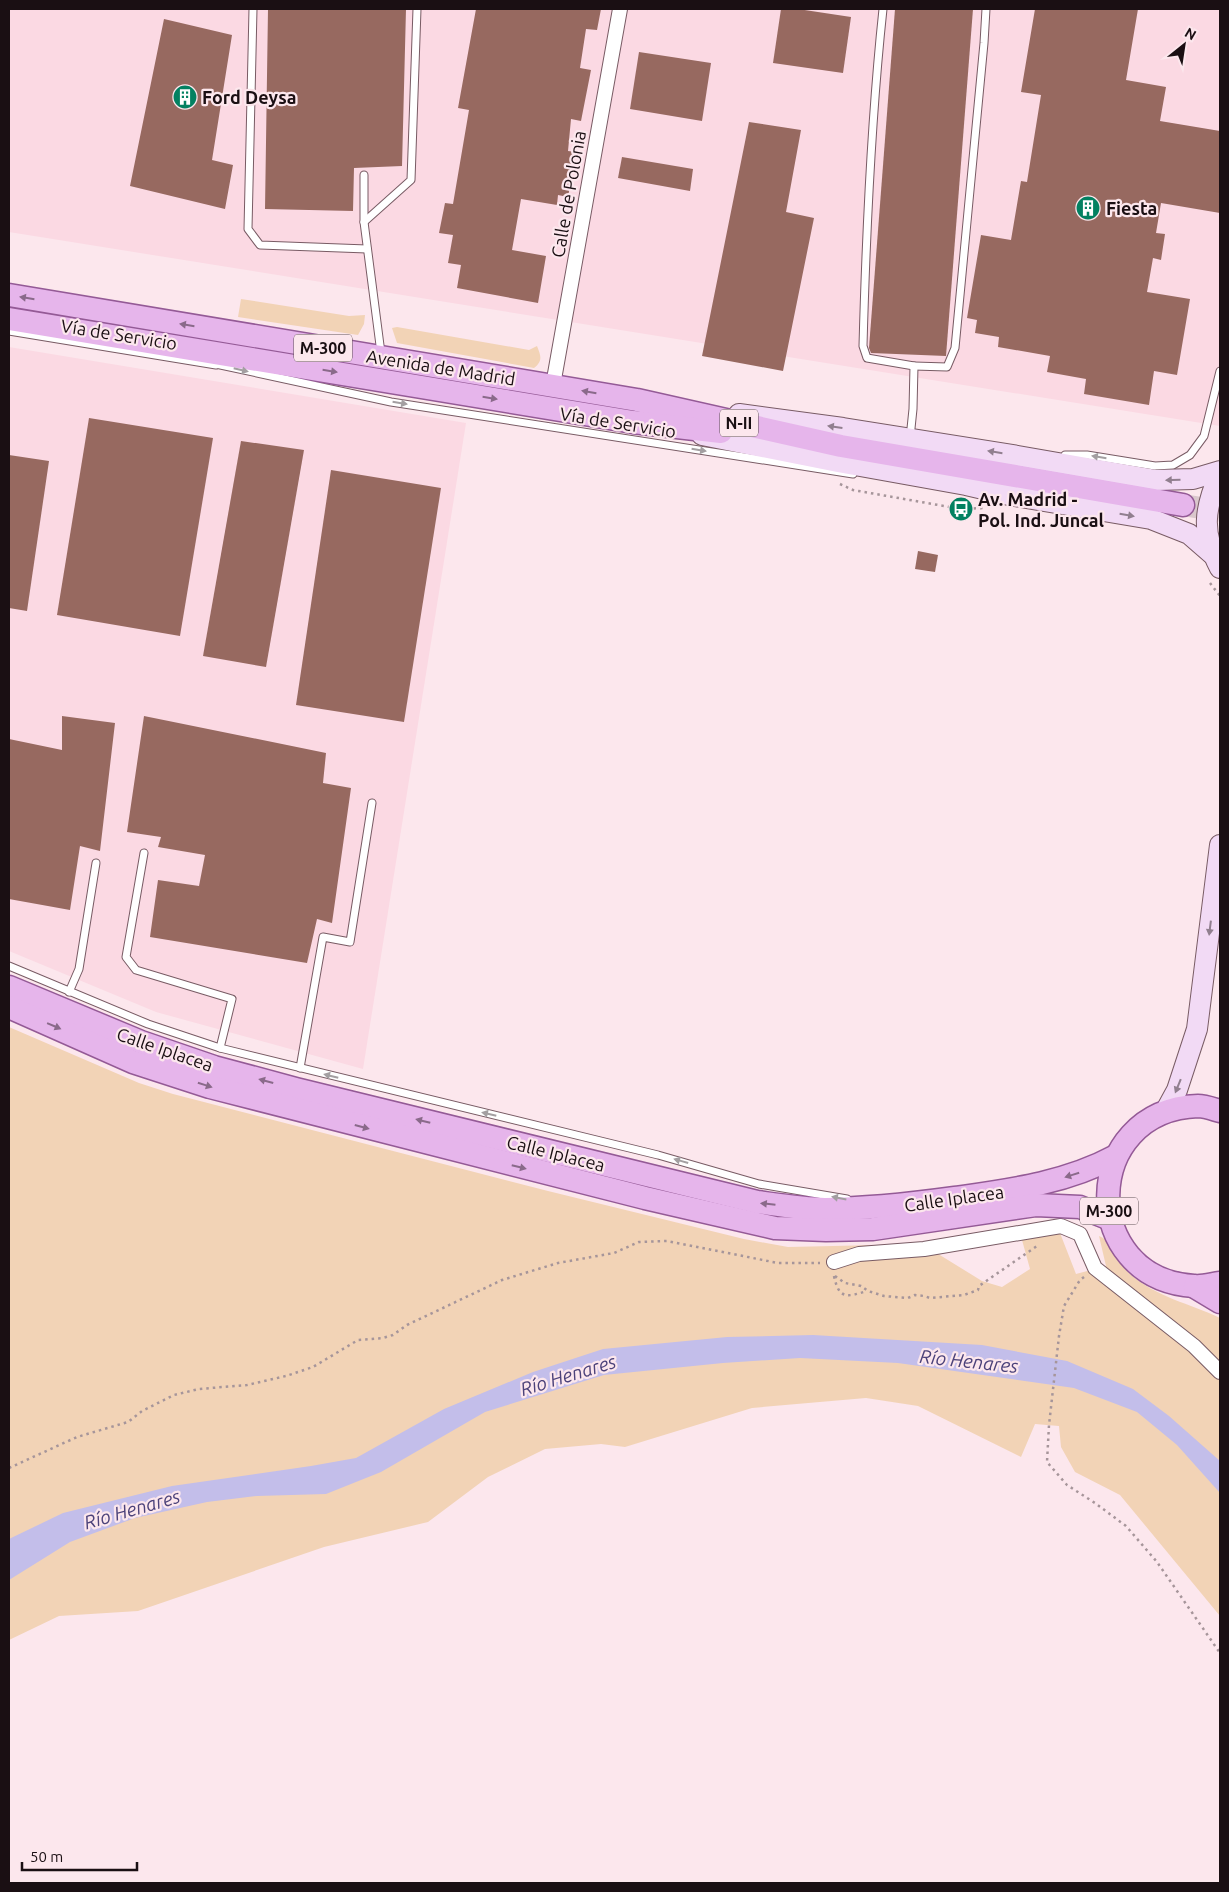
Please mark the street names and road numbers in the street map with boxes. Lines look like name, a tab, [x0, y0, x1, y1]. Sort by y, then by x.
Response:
street label: Calle de Polonia	[547, 129, 589, 259]
street label: Vía de Servicio	[59, 315, 179, 353]
road number: M-300	[294, 334, 352, 362]
street label: Avenida de Madrid	[365, 345, 517, 389]
street label: Vía de Servicio	[558, 403, 678, 441]
road number: N-II	[720, 409, 758, 436]
street label: Calle Iplacea	[114, 1023, 216, 1075]
street label: Calle Iplacea	[505, 1131, 607, 1175]
street label: Calle Iplacea	[903, 1181, 1005, 1215]
road number: M-300	[1080, 1198, 1138, 1224]

